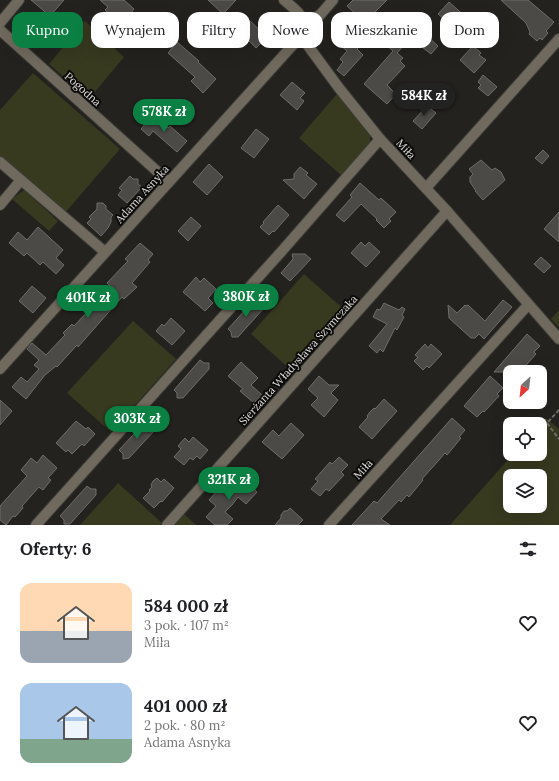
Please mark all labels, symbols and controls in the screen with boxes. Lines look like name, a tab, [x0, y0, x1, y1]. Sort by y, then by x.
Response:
chip: Kupno	[12, 12, 83, 48]
chip: Wynajem	[91, 12, 179, 48]
chip: Filtry	[187, 12, 250, 48]
chip: Nowe	[258, 12, 323, 48]
chip: Mieszkanie	[331, 12, 432, 48]
chip: Dom	[440, 12, 499, 48]
street label: Pogodna	[62, 69, 104, 109]
pin: 584K zł	[387, 83, 461, 117]
text: 584K zł	[401, 87, 447, 104]
pin: 578K zł	[127, 99, 201, 133]
text: 578K zł	[142, 103, 186, 120]
street label: Miła	[393, 136, 419, 162]
street label: Adama Asnyka	[112, 162, 172, 227]
pin: 380K zł	[209, 284, 283, 318]
pin: 401K zł	[51, 285, 125, 319]
text: 380K zł	[223, 288, 269, 305]
text: 401K zł	[66, 289, 110, 306]
street label: Sierżanta Władysława Szymczaka	[236, 292, 360, 428]
north arrow	[503, 365, 547, 409]
map controls	[503, 365, 547, 513]
pin: 303K zł	[100, 406, 174, 440]
text: 303K zł	[114, 410, 160, 427]
button: locate	[503, 417, 547, 461]
street label: Miła	[350, 456, 376, 482]
pin: 321K zł	[192, 467, 266, 501]
button: layers	[503, 469, 547, 513]
text: 321K zł	[207, 471, 251, 488]
text: Oferty: 6	[20, 538, 91, 560]
icon: filters	[517, 538, 539, 560]
text: 584 000 zł	[144, 595, 228, 617]
icon: home	[52, 599, 100, 647]
icon: heart	[517, 612, 539, 634]
text: 3 pok. · 107 m²	[144, 617, 229, 634]
text: Miła	[144, 634, 170, 651]
text: 401 000 zł	[144, 695, 227, 717]
icon: home	[52, 699, 100, 747]
icon: heart	[517, 712, 539, 734]
text: 2 pok. · 80 m²	[144, 717, 225, 734]
text: Adama Asnyka	[144, 734, 231, 751]

